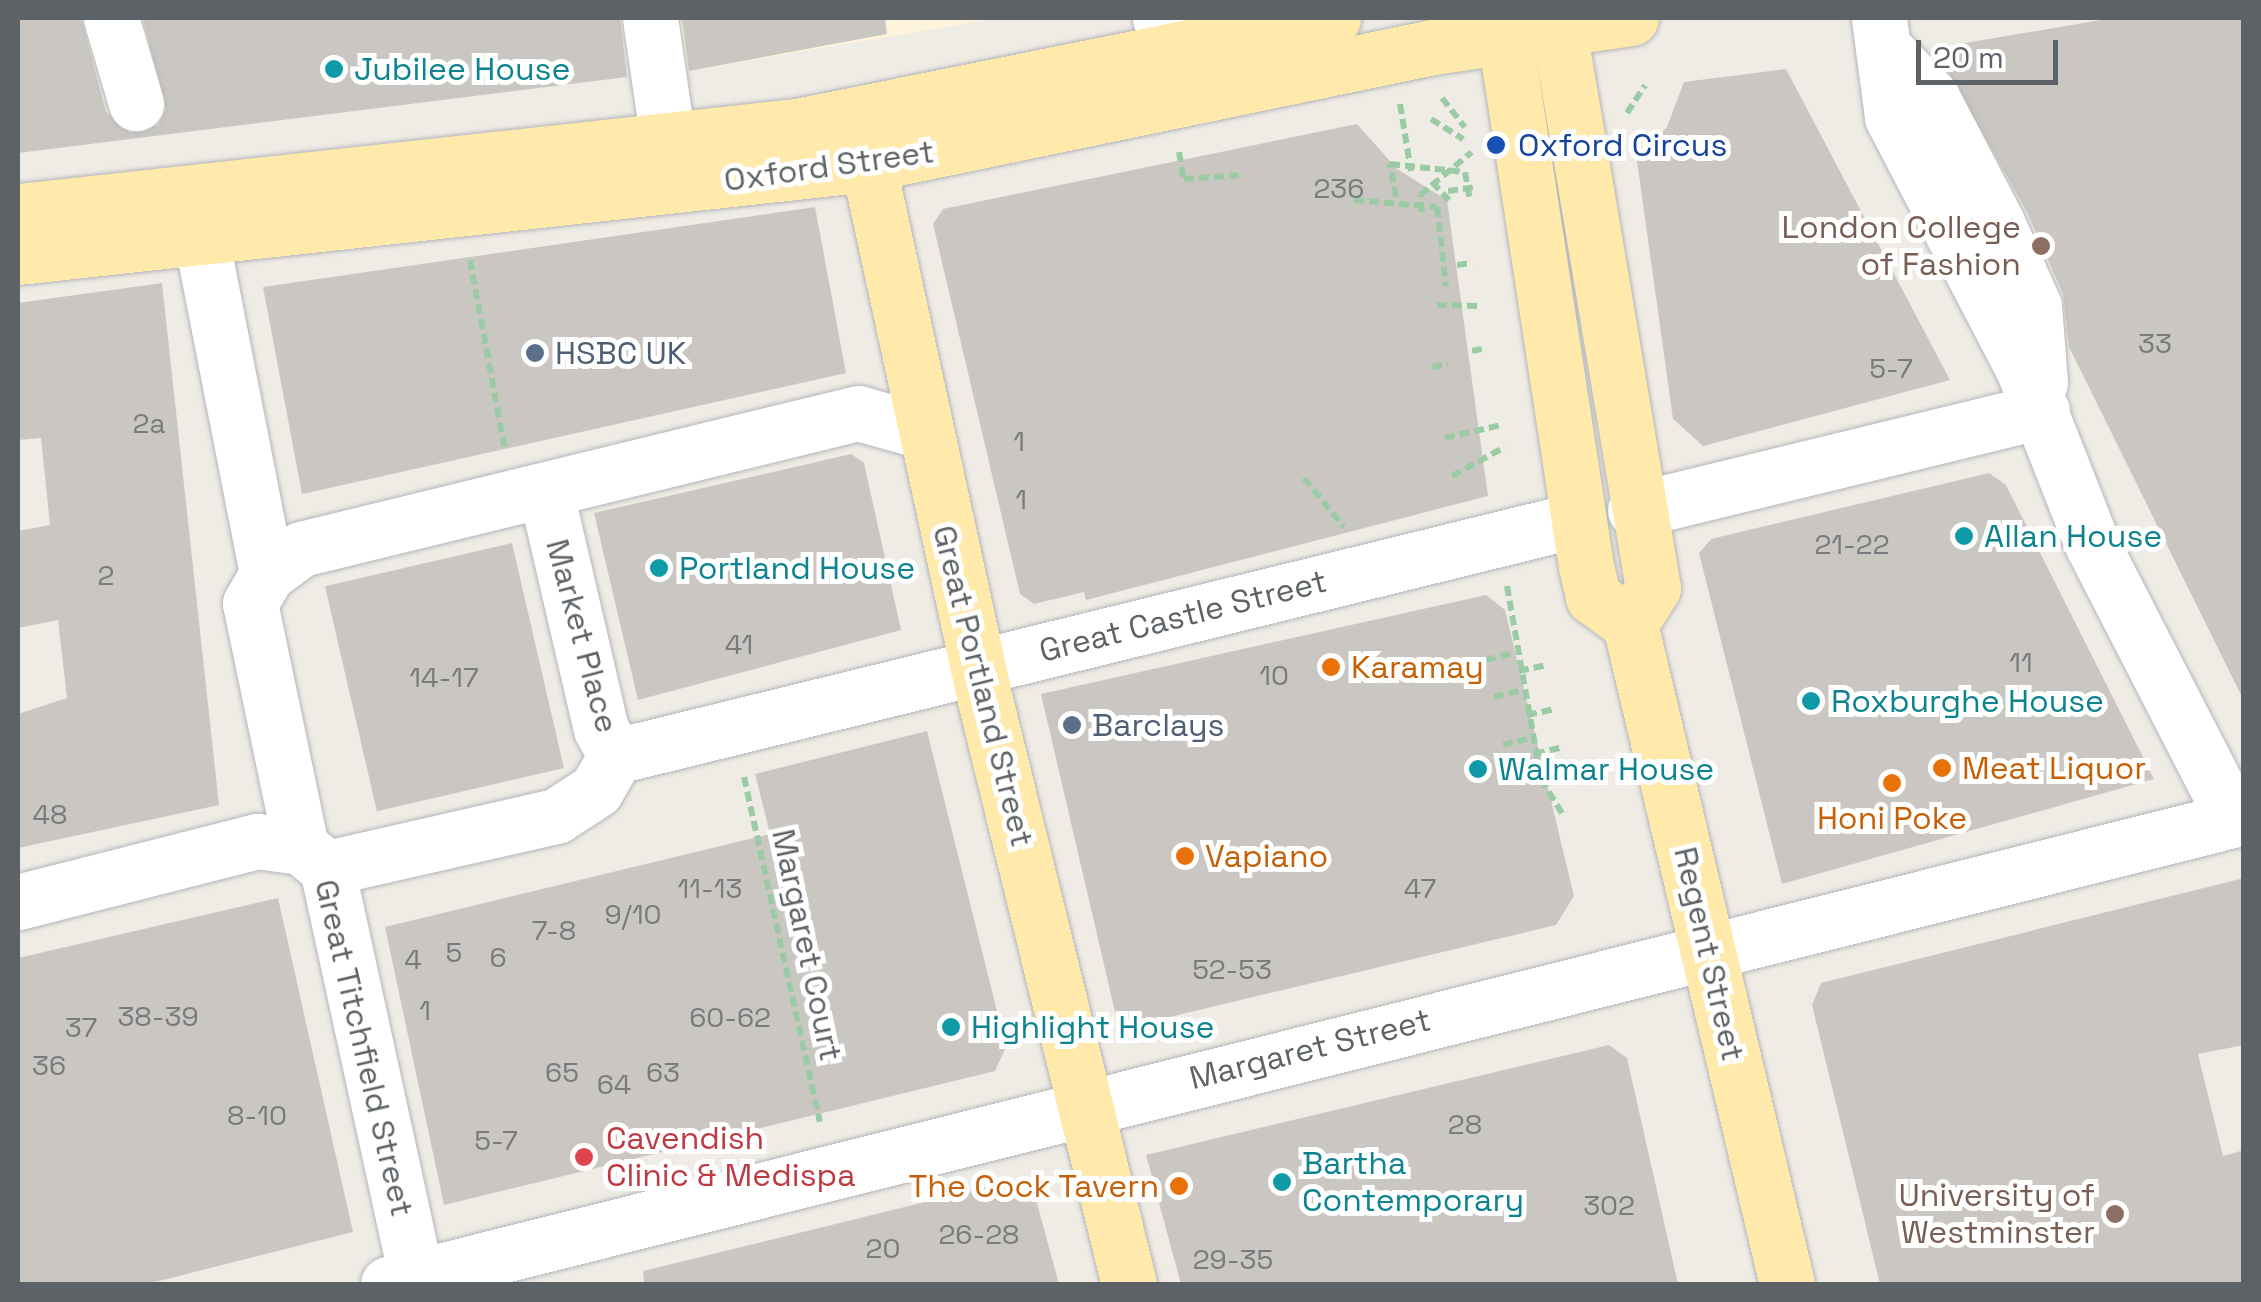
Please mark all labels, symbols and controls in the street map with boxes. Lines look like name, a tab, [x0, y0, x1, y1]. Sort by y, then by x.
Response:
scale bar	[1921, 20, 2064, 82]
text: 20 m	[1933, 38, 2004, 77]
place label: Jubilee House	[354, 50, 570, 88]
marker: Jubilee House	[323, 58, 345, 80]
place label: Oxford Circus	[1518, 126, 1727, 164]
street label: Oxford Street	[722, 132, 936, 200]
marker: Oxford Circus	[1483, 132, 1509, 158]
house number: 236	[1314, 171, 1364, 205]
place label: London College of Fashion	[1782, 209, 2021, 284]
marker: London College of Fashion	[2030, 235, 2052, 257]
house number: 33	[2138, 326, 2172, 360]
place label: HSBC UK	[555, 334, 686, 372]
marker: HSBC UK	[524, 342, 546, 364]
house number: 5-7	[1869, 351, 1913, 385]
house number: 2a	[133, 406, 165, 440]
house number: 1	[1013, 424, 1025, 458]
house number: 1	[1015, 482, 1027, 516]
place label: Allan House	[1984, 517, 2162, 555]
street label: Great Portland Street	[924, 521, 1042, 851]
marker: Allan House	[1953, 525, 1975, 547]
house number: 21-22	[1814, 527, 1890, 561]
street label: Market Place	[538, 535, 626, 737]
place label: Portland House	[679, 549, 915, 587]
marker: Portland House	[648, 557, 670, 579]
house number: 2	[98, 558, 114, 592]
street label: Great Castle Street	[1035, 562, 1331, 670]
house number: 41	[725, 627, 753, 661]
house number: 11	[2009, 645, 2033, 679]
place label: Karamay	[1351, 648, 1484, 686]
marker: Karamay	[1320, 656, 1342, 678]
house number: 10	[1259, 658, 1289, 692]
house number: 14-17	[409, 660, 479, 694]
place label: Roxburghe House	[1831, 682, 2104, 720]
marker: Roxburghe House	[1800, 690, 1822, 712]
place label: Barclays	[1092, 706, 1224, 744]
marker: Barclays	[1061, 714, 1083, 736]
place label: Meat Liquor	[1962, 749, 2146, 787]
place label: Walmar House	[1498, 750, 1714, 788]
marker: Meat Liquor	[1931, 757, 1953, 779]
marker: Walmar House	[1467, 758, 1489, 780]
marker: Honi Poke	[1881, 772, 1903, 794]
house number: 48	[33, 797, 67, 831]
place label: Honi Poke	[1817, 799, 1967, 837]
street label: Margaret Court	[764, 826, 850, 1064]
place label: Vapiano	[1205, 837, 1328, 875]
street label: Regent Street	[1666, 843, 1752, 1065]
marker: Vapiano	[1174, 845, 1196, 867]
house number: 11-13	[678, 871, 742, 905]
house number: 47	[1404, 871, 1436, 905]
street label: Great Titchfield Street	[306, 875, 422, 1221]
house number: 9/10	[604, 897, 662, 931]
house number: 7-8	[532, 913, 576, 947]
house number: 5	[446, 935, 462, 969]
house number: 6	[489, 940, 507, 974]
house number: 4	[404, 942, 422, 976]
house number: 52-53	[1192, 952, 1272, 986]
house number: 1	[419, 993, 431, 1027]
house number: 38-39	[117, 999, 199, 1033]
house number: 60-62	[689, 1000, 771, 1034]
street label: Margaret Street	[1185, 1000, 1435, 1098]
place label: Highlight House	[971, 1008, 1214, 1046]
house number: 37	[65, 1010, 97, 1044]
marker: Highlight House	[940, 1016, 962, 1038]
house number: 36	[32, 1048, 66, 1082]
house number: 65	[545, 1055, 579, 1089]
house number: 63	[646, 1055, 680, 1089]
house number: 64	[597, 1067, 631, 1101]
house number: 8-10	[227, 1098, 287, 1132]
house number: 28	[1448, 1107, 1482, 1141]
place label: Cavendish Clinic & Medispa	[606, 1120, 856, 1195]
house number: 5-7	[474, 1123, 518, 1157]
marker: Cavendish Clinic & Medispa	[571, 1144, 597, 1170]
place label: Bartha Contemporary	[1302, 1145, 1524, 1220]
place label: The Cock Tavern	[908, 1167, 1159, 1205]
marker: Bartha Contemporary	[1271, 1171, 1293, 1193]
marker: The Cock Tavern	[1168, 1175, 1190, 1197]
place label: University of Westminster	[1898, 1177, 2095, 1252]
house number: 302	[1583, 1188, 1635, 1222]
marker: University of Westminster	[2104, 1203, 2126, 1225]
house number: 26-28	[938, 1217, 1020, 1251]
house number: 20	[866, 1231, 900, 1265]
house number: 29-35	[1193, 1242, 1273, 1276]

